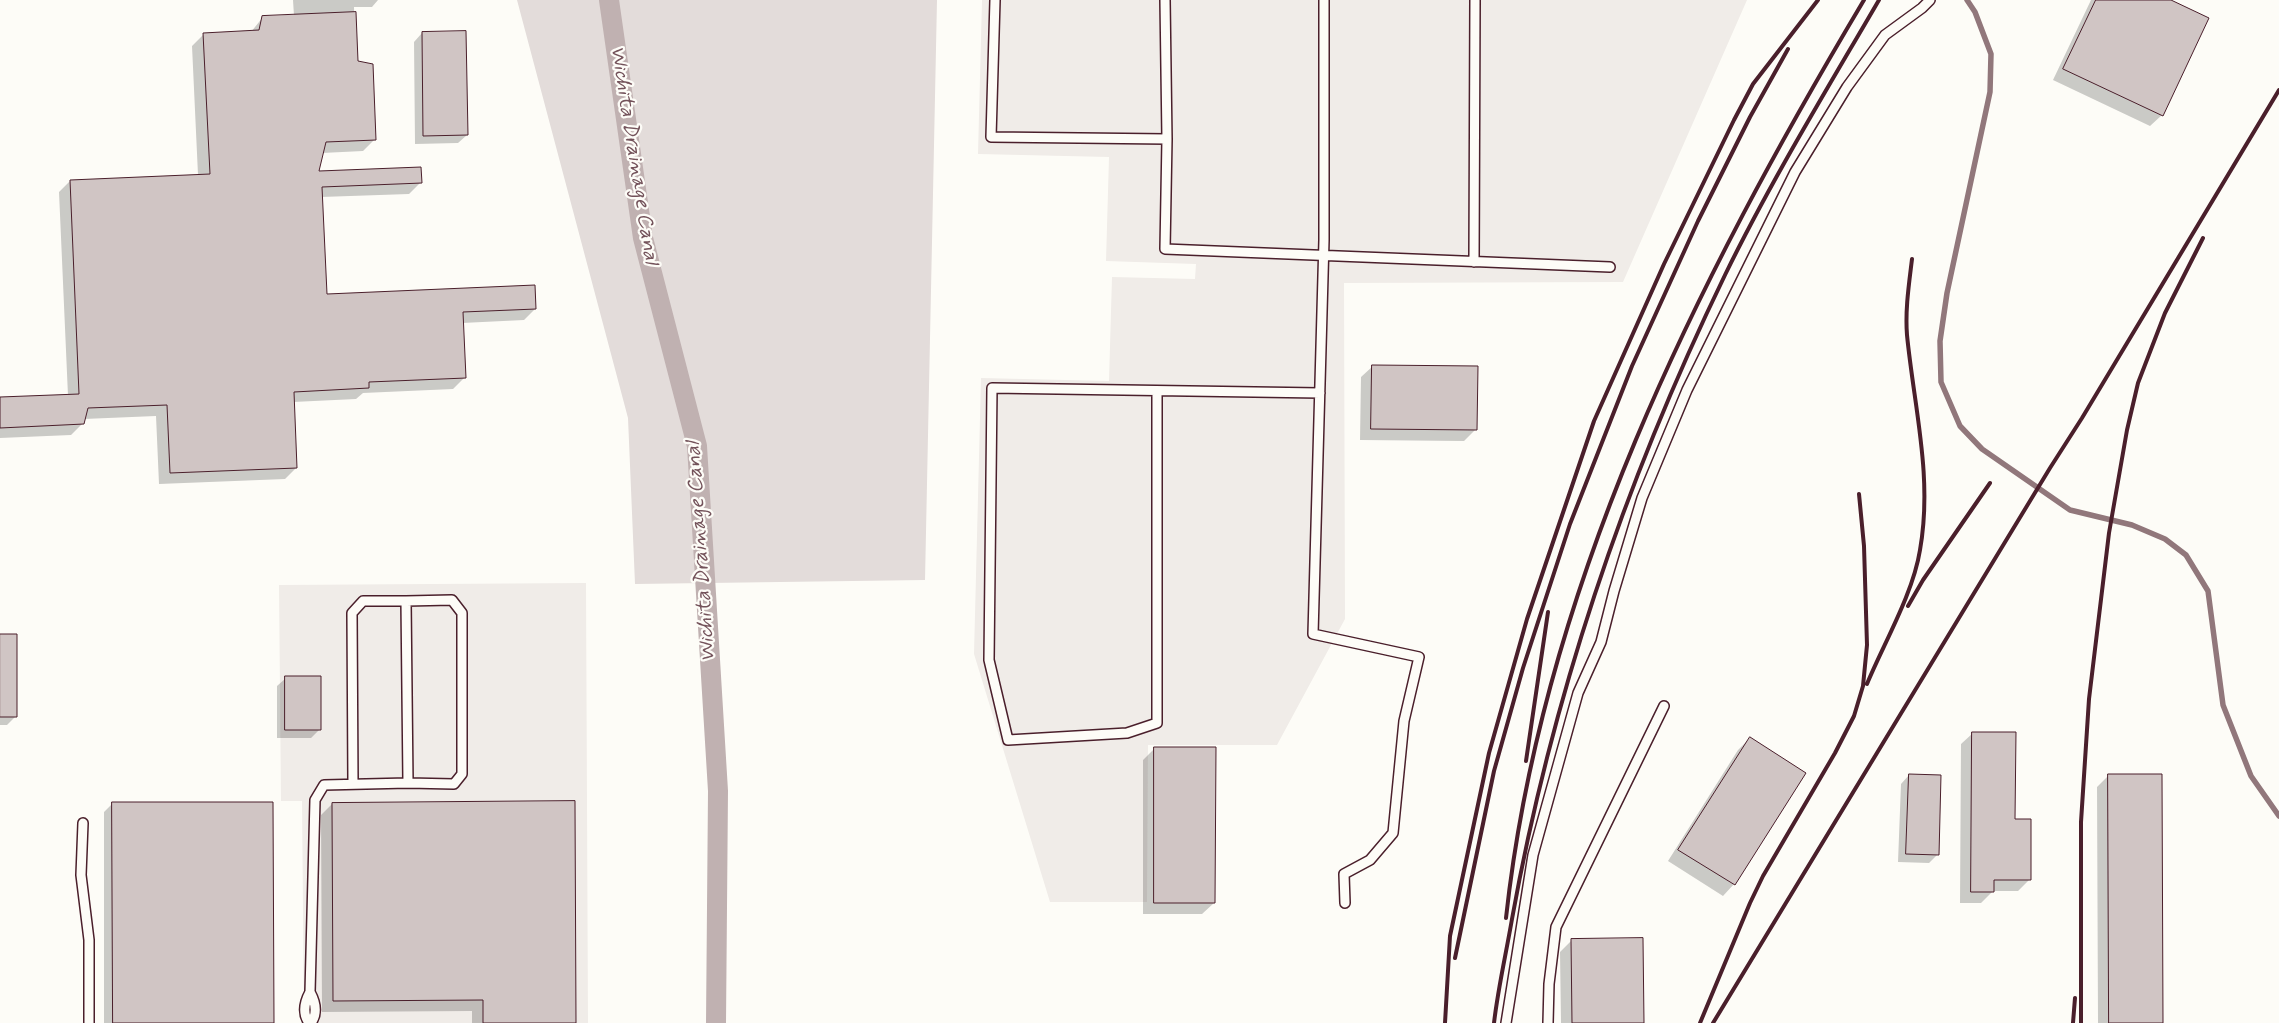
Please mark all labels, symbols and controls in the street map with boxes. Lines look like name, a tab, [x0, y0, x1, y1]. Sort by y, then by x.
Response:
water label: Wichita Drainage Canal	[603, 44, 663, 266]
water label: Wichita Drainage Canal	[682, 441, 722, 663]

